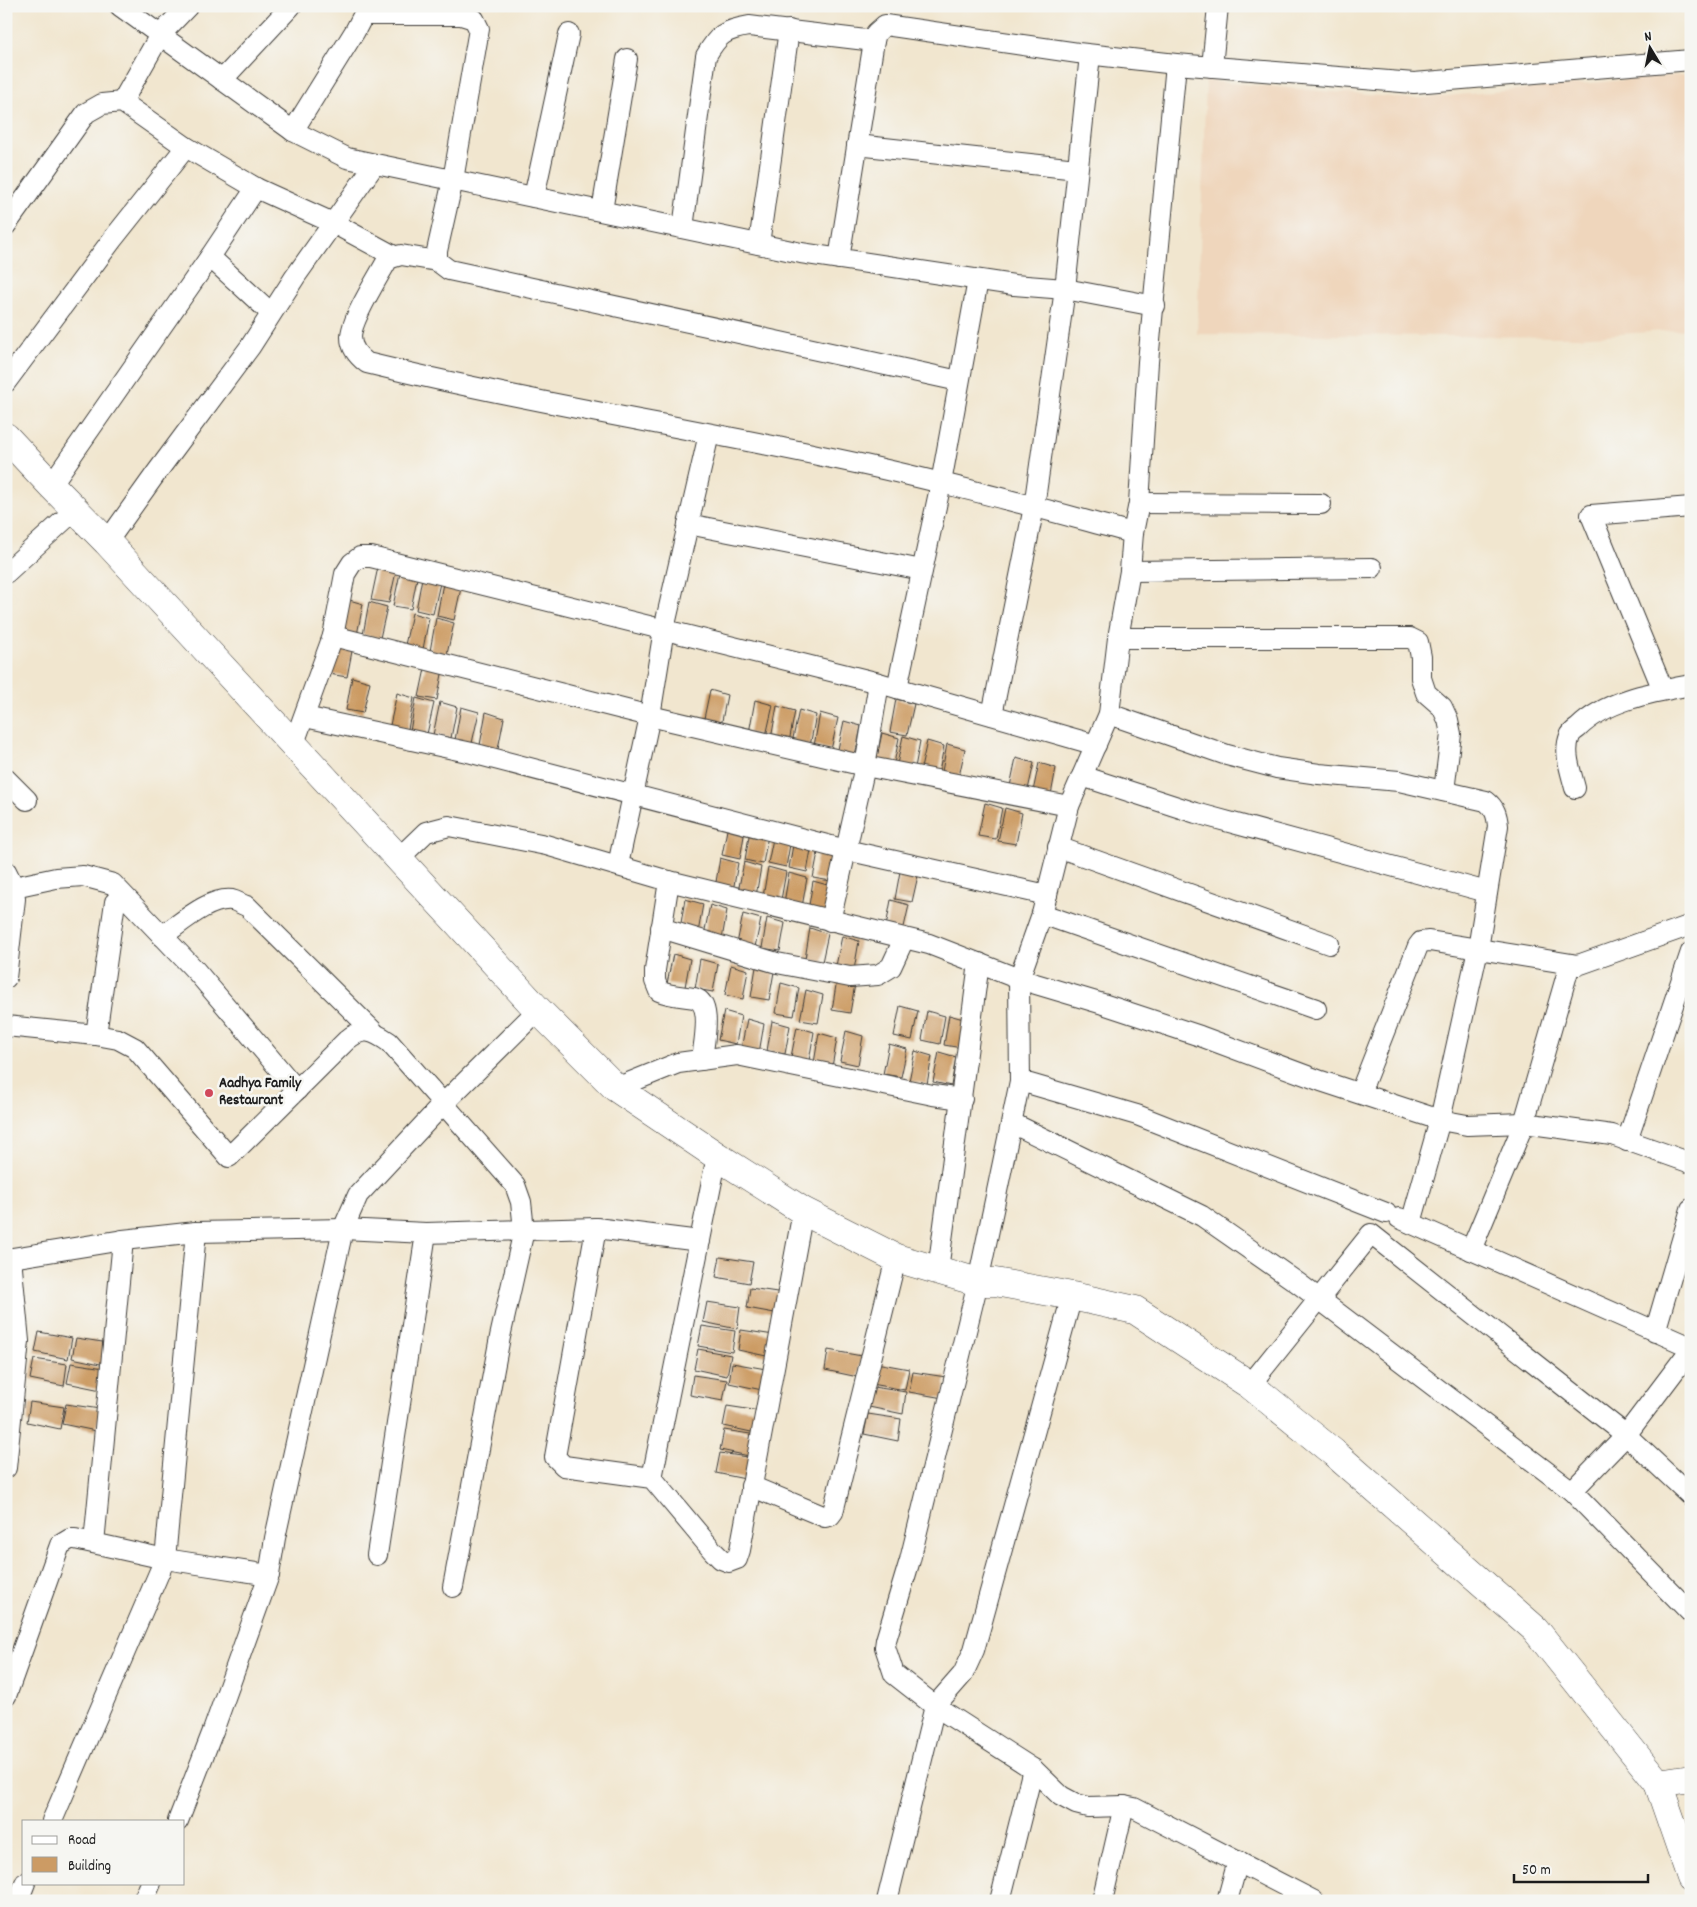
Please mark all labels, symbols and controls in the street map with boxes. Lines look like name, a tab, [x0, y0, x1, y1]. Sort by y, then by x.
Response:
north arrow	[1624, 22, 1674, 72]
text: N	[1643, 27, 1653, 48]
place label: Aadhya Family Restaurant	[219, 1073, 302, 1112]
marker: Aadhya Family Restaurant	[203, 1087, 215, 1099]
legend	[22, 1820, 185, 1884]
text: Road	[68, 1830, 96, 1852]
scale bar	[1514, 1852, 1648, 1884]
text: Building	[68, 1856, 111, 1878]
text: 50 m	[1522, 1860, 1551, 1882]

